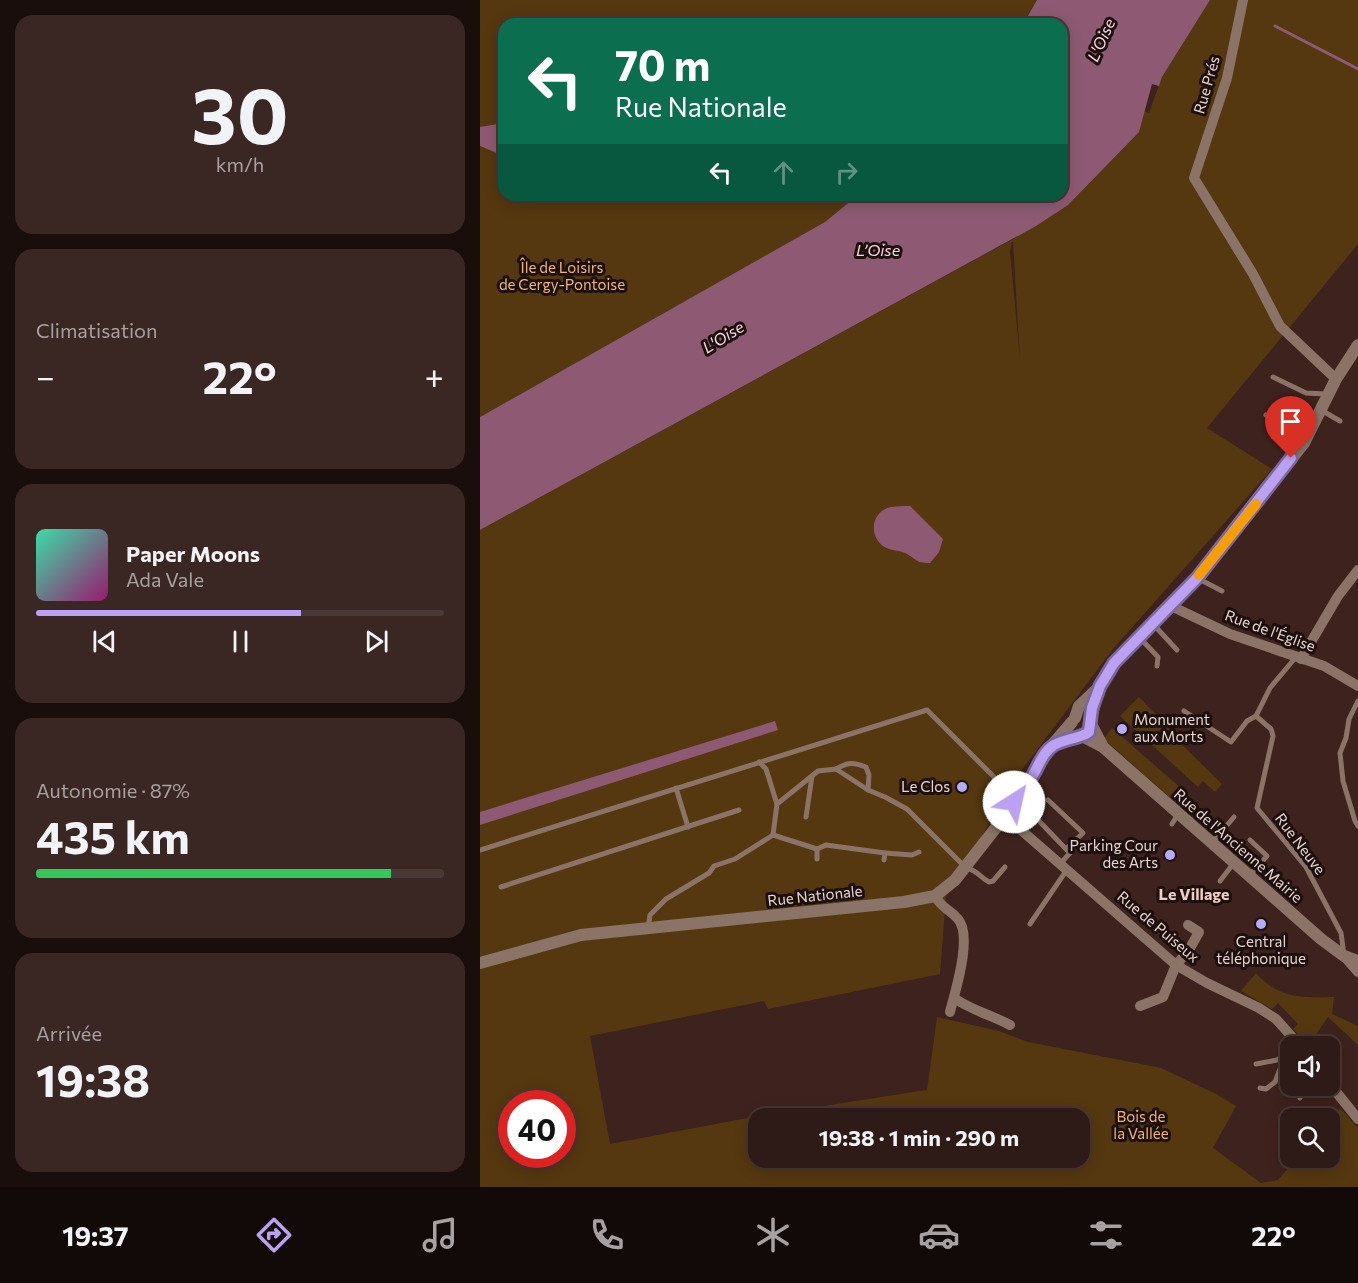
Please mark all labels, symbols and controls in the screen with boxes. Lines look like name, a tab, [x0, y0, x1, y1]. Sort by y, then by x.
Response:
water label: L'Oise	[1083, 15, 1119, 64]
text: 70 m	[615, 38, 710, 90]
icon: left	[516, 42, 594, 120]
street label: Rue Prés	[1189, 54, 1223, 116]
text: 30	[191, 65, 289, 160]
text: Rue Nationale	[615, 90, 787, 123]
text: km/h	[216, 152, 264, 176]
icon: left	[704, 156, 737, 189]
icon: ahead	[767, 156, 800, 189]
icon: right	[830, 156, 863, 189]
water label: L’Oise	[856, 240, 901, 259]
park label: Île de Loisirs de Cergy-Pontoise	[499, 257, 625, 293]
water label: L'Oise	[698, 316, 747, 357]
text: Climatisation	[36, 318, 157, 342]
text: 22°	[203, 348, 277, 403]
text: −	[36, 355, 55, 396]
text: +	[425, 355, 444, 396]
pin	[1265, 396, 1316, 458]
icon: arrive	[1274, 405, 1307, 438]
text: Paper Moons	[126, 540, 260, 567]
text: Ada Vale	[126, 567, 204, 591]
street label: Rue de l'Église	[1223, 604, 1318, 655]
icon: previous	[88, 625, 121, 658]
icon: pause	[224, 625, 257, 658]
icon: next	[360, 625, 393, 658]
place label: Monument aux Morts	[1134, 710, 1210, 745]
marker: Monument aux Morts	[1115, 722, 1129, 736]
position arrow	[982, 770, 1046, 834]
place label: Le Clos	[901, 777, 950, 795]
text: Autonomie · 87%	[36, 778, 190, 802]
marker: Le Clos	[955, 780, 969, 794]
street label: Rue de l'Ancienne Mairie	[1171, 785, 1307, 906]
text: 435 km	[36, 808, 190, 863]
street label: Rue Neuve	[1272, 809, 1330, 878]
place label: Parking Cour des Arts	[1070, 836, 1158, 871]
marker: Parking Cour des Arts	[1163, 848, 1177, 862]
street label: Rue Nationale	[767, 881, 863, 909]
district label: Le Village	[1159, 884, 1229, 903]
street label: Rue de Puiseux	[1114, 887, 1203, 966]
marker: Central téléphonique	[1254, 917, 1268, 931]
place label: Central téléphonique	[1216, 932, 1306, 967]
text: Arrivée	[36, 1021, 102, 1045]
map controls	[1280, 1036, 1340, 1168]
button: sound	[1280, 1036, 1340, 1096]
text: 19:38	[36, 1051, 150, 1106]
speed limit sign: 40	[498, 1090, 576, 1168]
park label: Bois de la Vallée	[1113, 1107, 1169, 1142]
button: search	[1280, 1108, 1340, 1168]
text: 19:38 · 1 min · 290 m	[819, 1124, 1019, 1151]
icon: directions	[253, 1214, 295, 1256]
icon: music	[419, 1214, 461, 1256]
icon: phone	[586, 1214, 628, 1256]
icon: climate	[752, 1214, 794, 1256]
icon: car	[918, 1214, 960, 1256]
icon: filters	[1085, 1214, 1127, 1256]
text: 19:37	[62, 1219, 129, 1252]
text: 22°	[1251, 1219, 1296, 1252]

